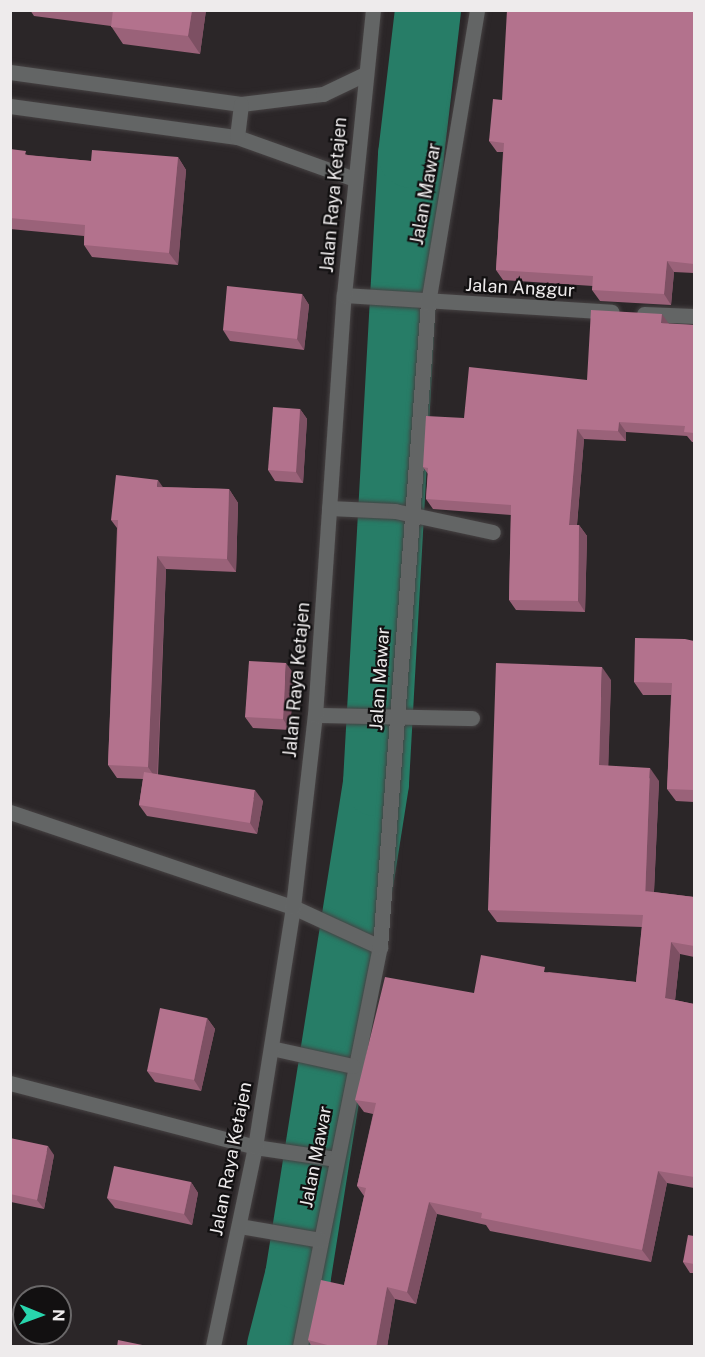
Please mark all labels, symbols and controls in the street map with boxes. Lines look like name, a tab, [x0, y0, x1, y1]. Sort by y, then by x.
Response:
street label: Jalan Raya Ketajen	[316, 116, 352, 274]
street label: Jalan Mawar	[406, 141, 446, 247]
street label: Jalan Anggur	[465, 274, 575, 302]
street label: Jalan Raya Ketajen	[279, 601, 315, 759]
street label: Jalan Mawar	[366, 627, 394, 731]
street label: Jalan Raya Ketajen	[205, 1080, 257, 1238]
street label: Jalan Mawar	[296, 1104, 336, 1210]
north arrow	[12, 1285, 72, 1345]
text: N	[49, 1309, 68, 1322]

